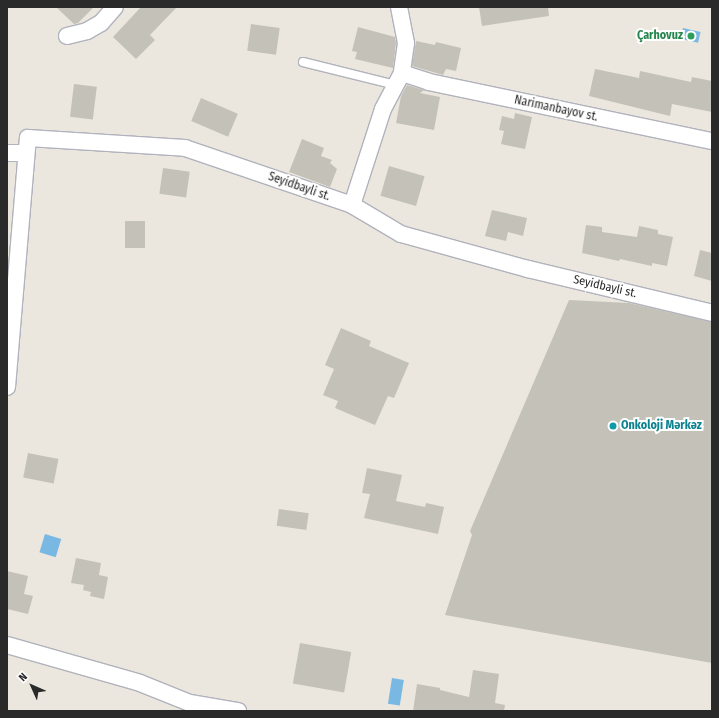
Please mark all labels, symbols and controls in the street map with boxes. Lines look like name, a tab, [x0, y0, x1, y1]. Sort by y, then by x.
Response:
place label: Çarhovuz	[637, 29, 683, 43]
marker: Çarhovuz	[686, 31, 696, 41]
street label: Narimanbayov st.	[513, 93, 599, 125]
street label: Seyidbayli st.	[266, 170, 332, 204]
street label: Seyidbayli st.	[572, 273, 638, 301]
place label: Onkoloji Mərkəz	[621, 419, 702, 433]
marker: Onkoloji Mərkəz	[608, 421, 618, 431]
north arrow	[12, 666, 52, 706]
text: N	[16, 670, 30, 684]

